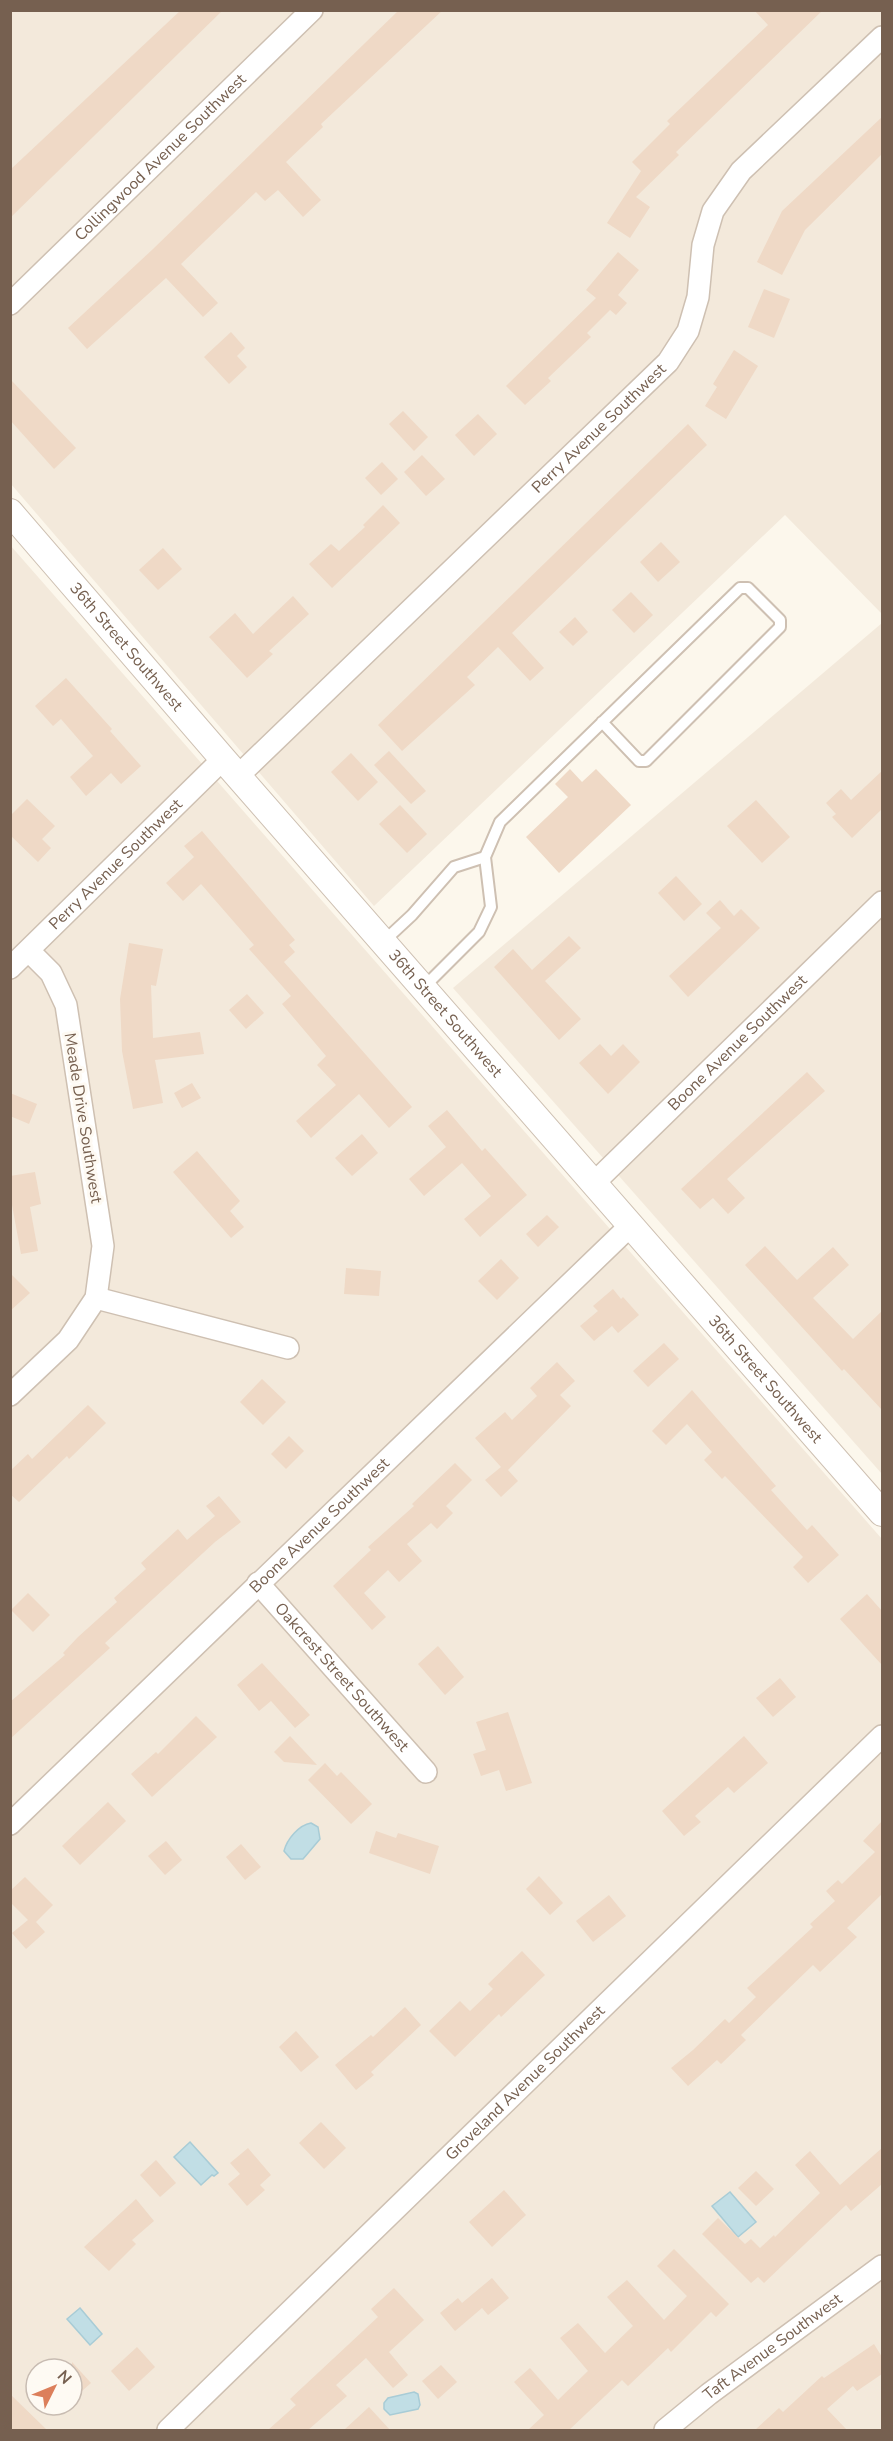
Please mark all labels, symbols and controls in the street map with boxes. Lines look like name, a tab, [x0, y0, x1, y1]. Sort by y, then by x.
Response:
street label: Collingwood Avenue Southwest	[70, 69, 251, 246]
street label: Perry Avenue Southwest	[527, 358, 671, 498]
street label: 36th Street Southwest	[65, 578, 188, 716]
street label: Perry Avenue Southwest	[44, 794, 187, 935]
street label: 36th Street Southwest	[383, 945, 508, 1082]
street label: Boone Avenue Southwest	[663, 970, 812, 1116]
street label: Meade Drive Southwest	[59, 1031, 107, 1205]
street label: 36th Street Southwest	[703, 1311, 827, 1448]
street label: Boone Avenue Southwest	[245, 1453, 395, 1598]
street label: Oakcrest Street Southwest	[269, 1598, 414, 1757]
street label: Groveland Avenue Southwest	[441, 2000, 610, 2166]
street label: Taft Avenue Southwest	[698, 2288, 847, 2405]
north arrow	[24, 2357, 84, 2417]
text: N	[52, 2366, 76, 2389]

